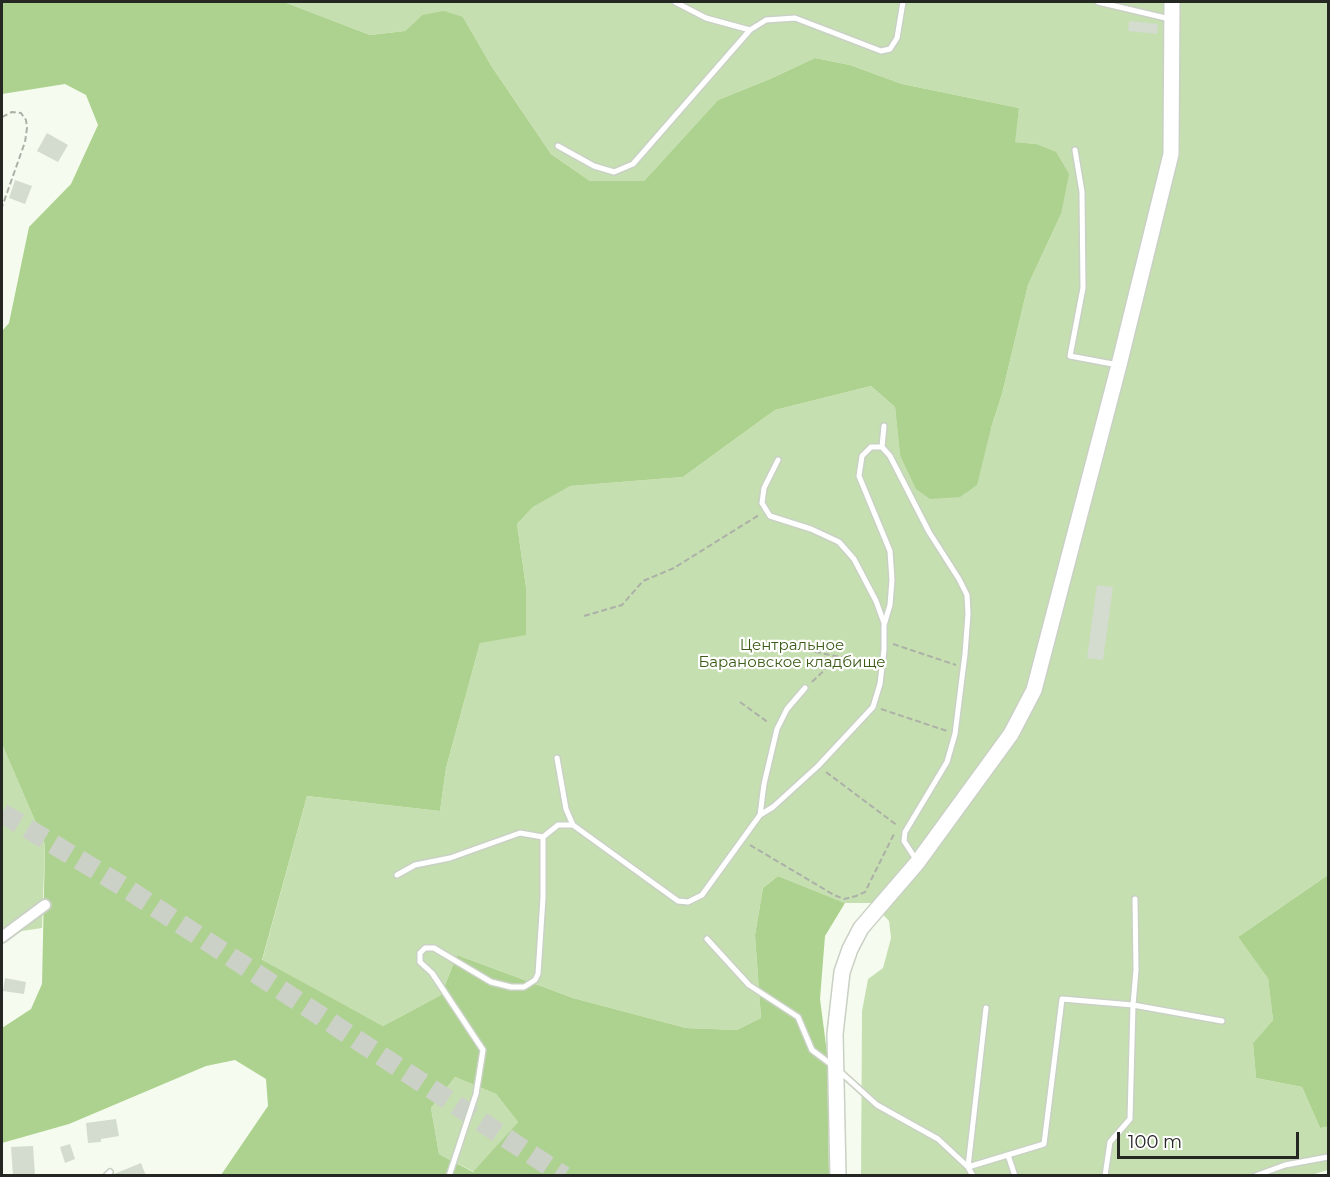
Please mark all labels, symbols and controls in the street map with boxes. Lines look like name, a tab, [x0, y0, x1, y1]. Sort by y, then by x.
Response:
park label: Центральное Барановское кладбище	[698, 637, 886, 672]
scale bar	[1120, 1120, 1302, 1158]
text: 100 m	[1128, 1131, 1182, 1153]

